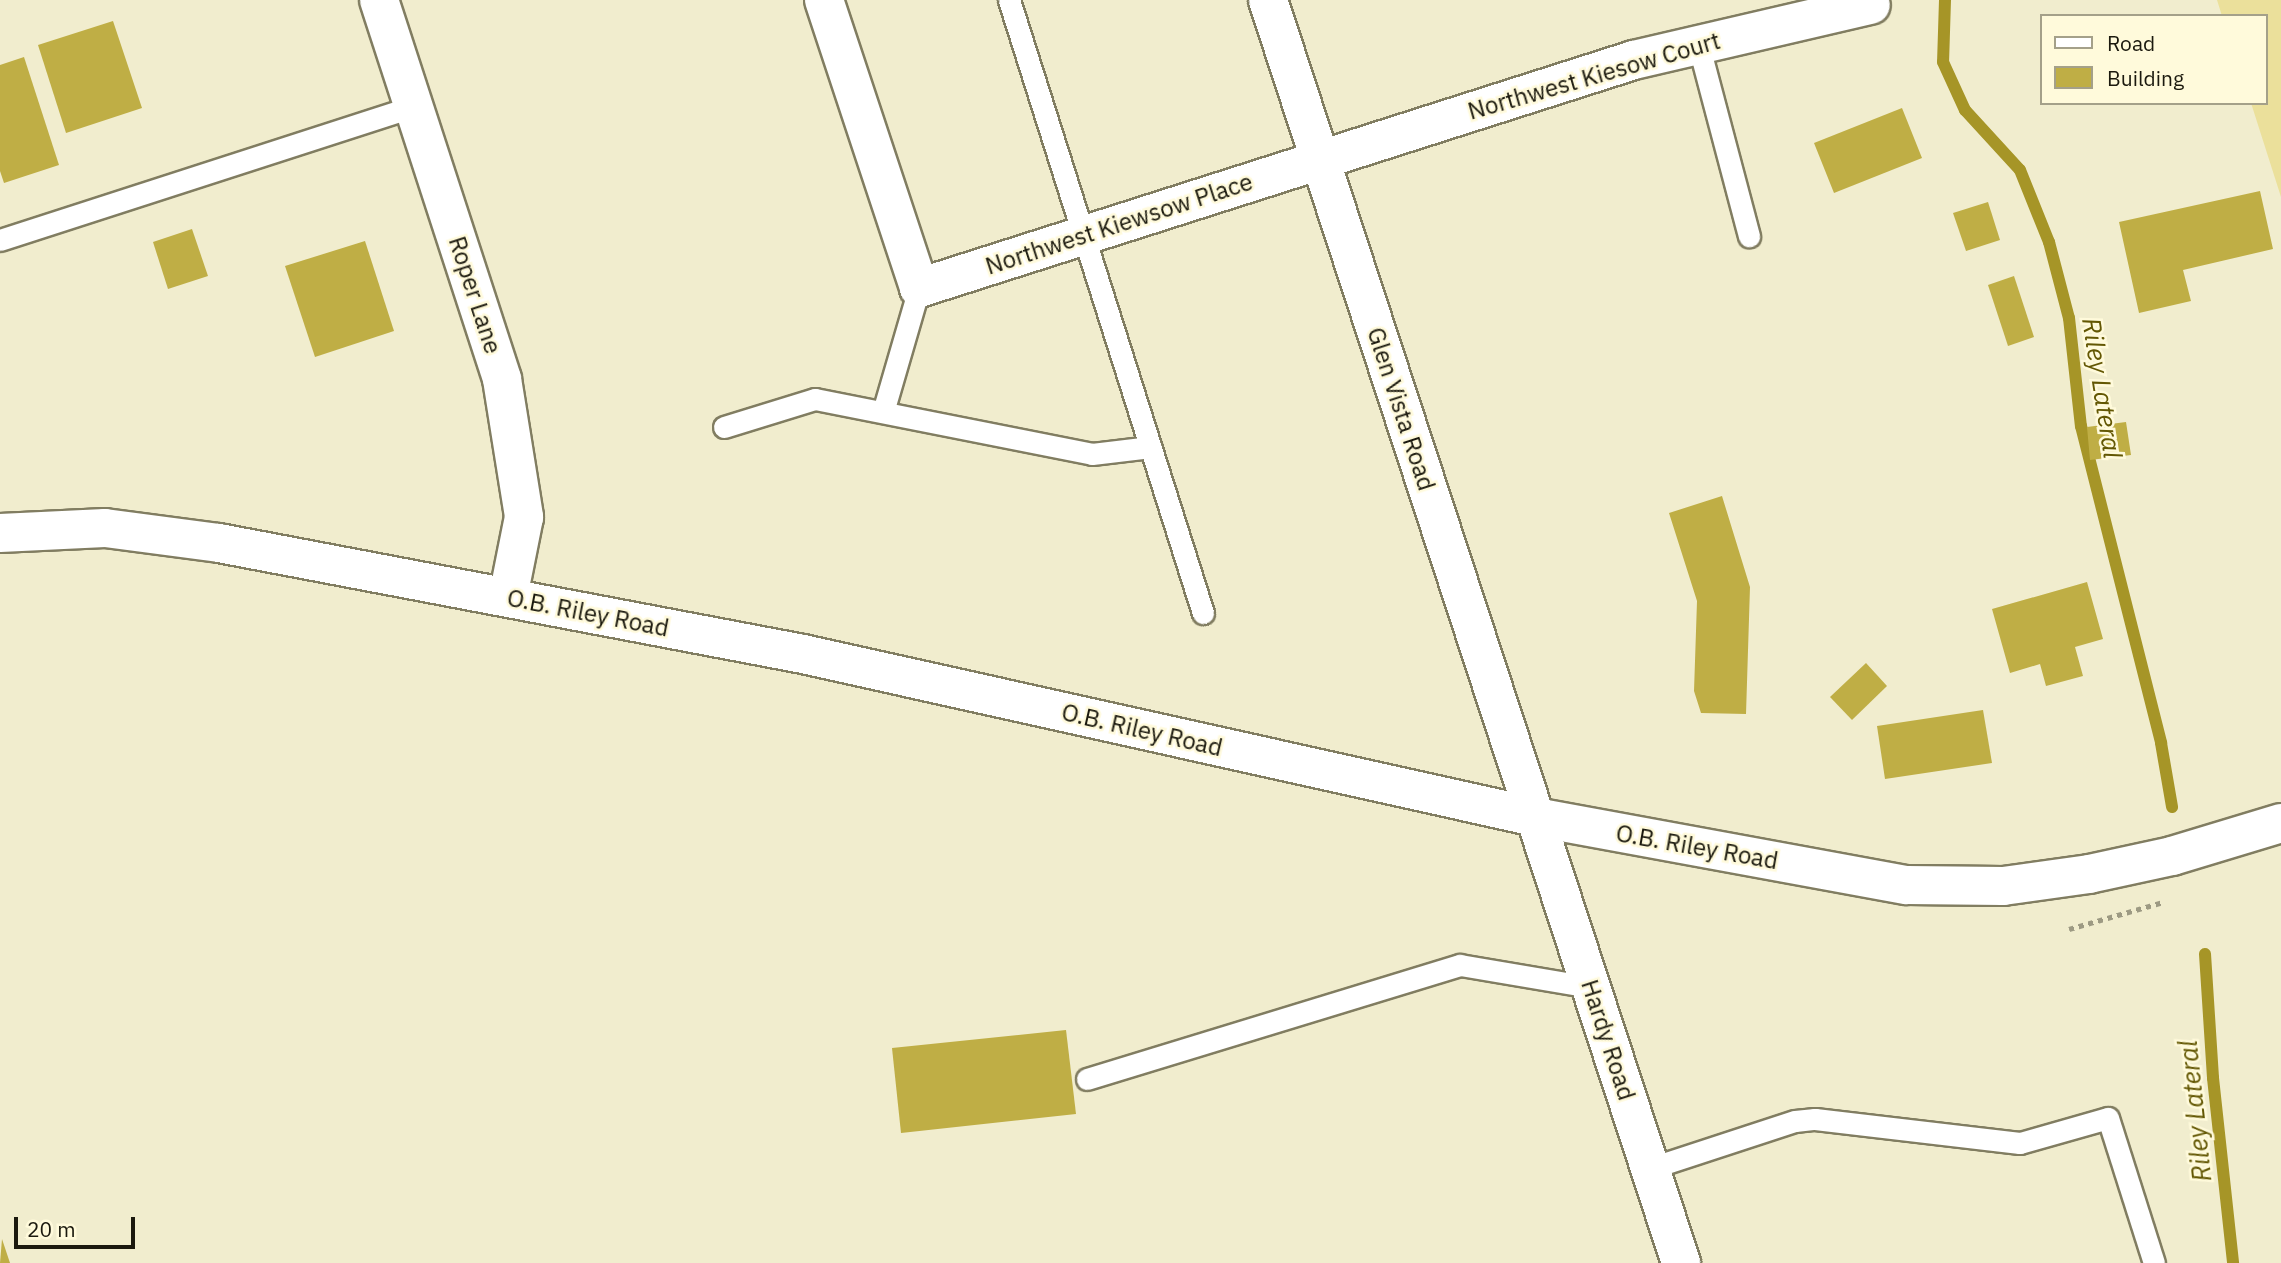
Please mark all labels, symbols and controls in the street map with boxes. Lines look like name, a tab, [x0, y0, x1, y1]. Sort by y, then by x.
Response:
legend	[2039, 14, 2267, 105]
street label: Northwest Kiesow Court	[1465, 26, 1723, 126]
text: Road	[2107, 29, 2155, 57]
text: Building	[2107, 64, 2184, 92]
street label: Northwest Kiewsow Place	[982, 167, 1256, 281]
street label: Roper Lane	[443, 233, 507, 357]
water label: Riley Lateral	[2075, 315, 2129, 461]
street label: Glen Vista Road	[1361, 324, 1441, 494]
street label: O.B. Riley Road	[505, 583, 671, 643]
street label: O.B. Riley Road	[1059, 698, 1225, 762]
street label: O.B. Riley Road	[1614, 819, 1780, 875]
street label: Hardy Road	[1575, 976, 1641, 1104]
water label: Riley Lateral	[2172, 1039, 2218, 1183]
scale bar	[18, 1204, 138, 1248]
text: 20 m	[27, 1215, 76, 1243]

